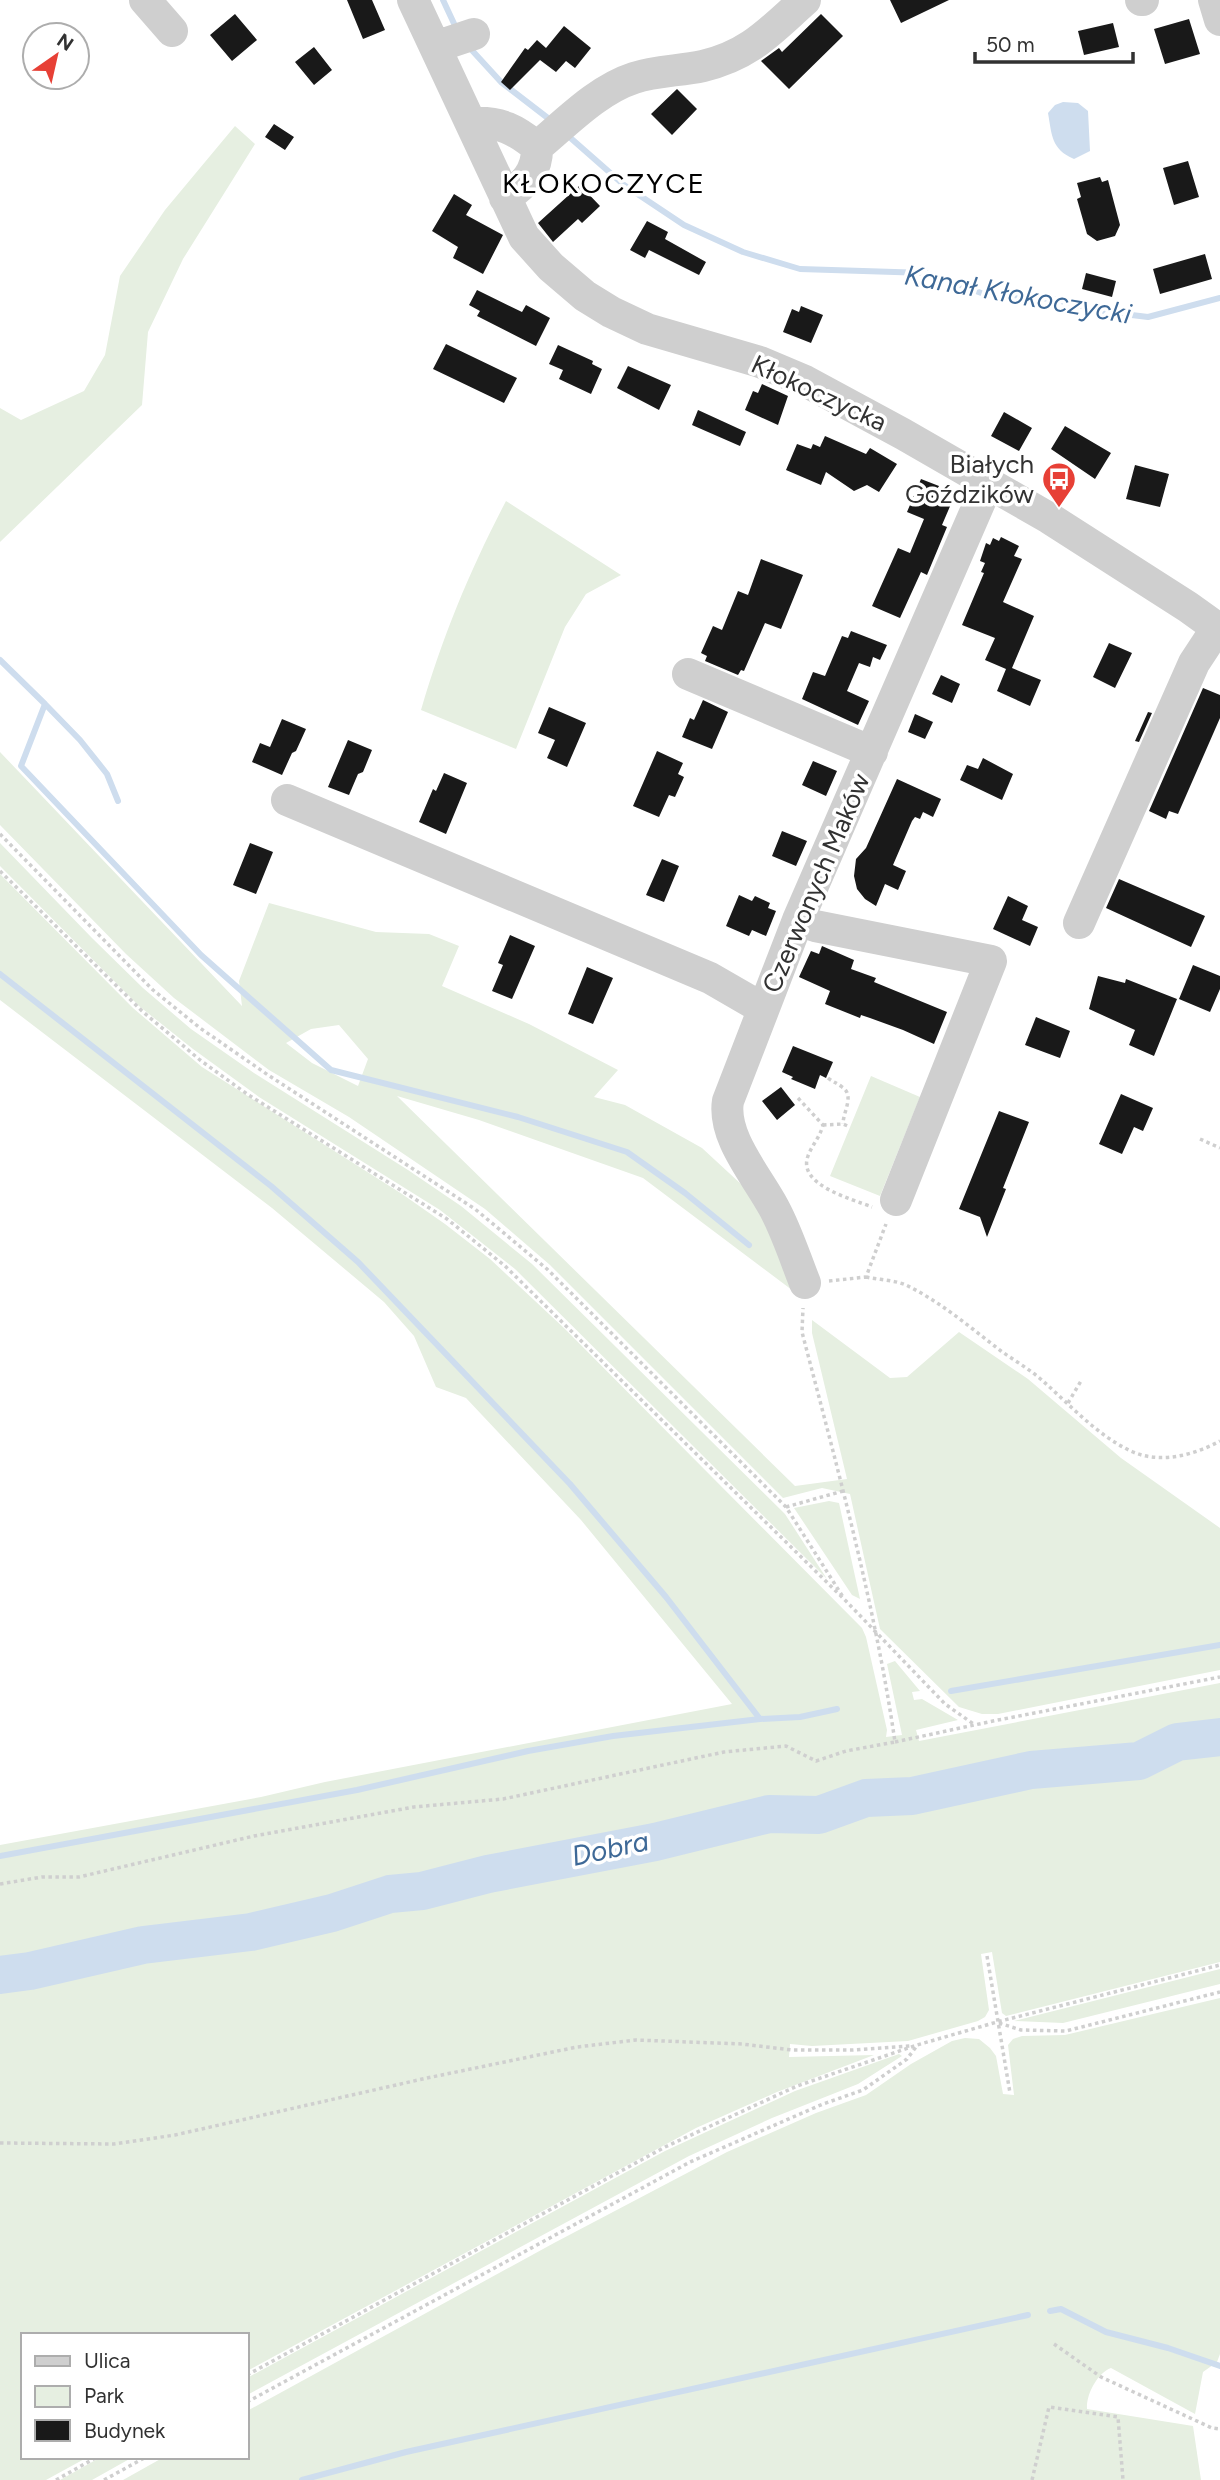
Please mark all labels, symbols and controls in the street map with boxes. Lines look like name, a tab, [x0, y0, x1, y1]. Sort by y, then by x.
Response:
north arrow	[21, 21, 91, 91]
scale bar	[975, 21, 1132, 65]
text: N	[53, 29, 78, 56]
text: 50 m	[986, 32, 1035, 57]
district label: KŁOKOCZYCE	[502, 166, 706, 200]
water label: Kanał Kłokoczycki	[902, 257, 1134, 331]
street label: Kłokoczycka	[746, 348, 892, 438]
place label: Białych Goździków	[905, 448, 1035, 510]
bus stop icon: Białych Goździków	[1040, 460, 1078, 509]
street label: Czerwonych Maków	[755, 768, 877, 997]
water label: Dobra	[568, 1823, 652, 1873]
legend	[21, 2333, 248, 2459]
text: Ulica	[84, 2348, 130, 2373]
text: Park	[84, 2383, 125, 2408]
text: Budynek	[84, 2418, 166, 2443]

